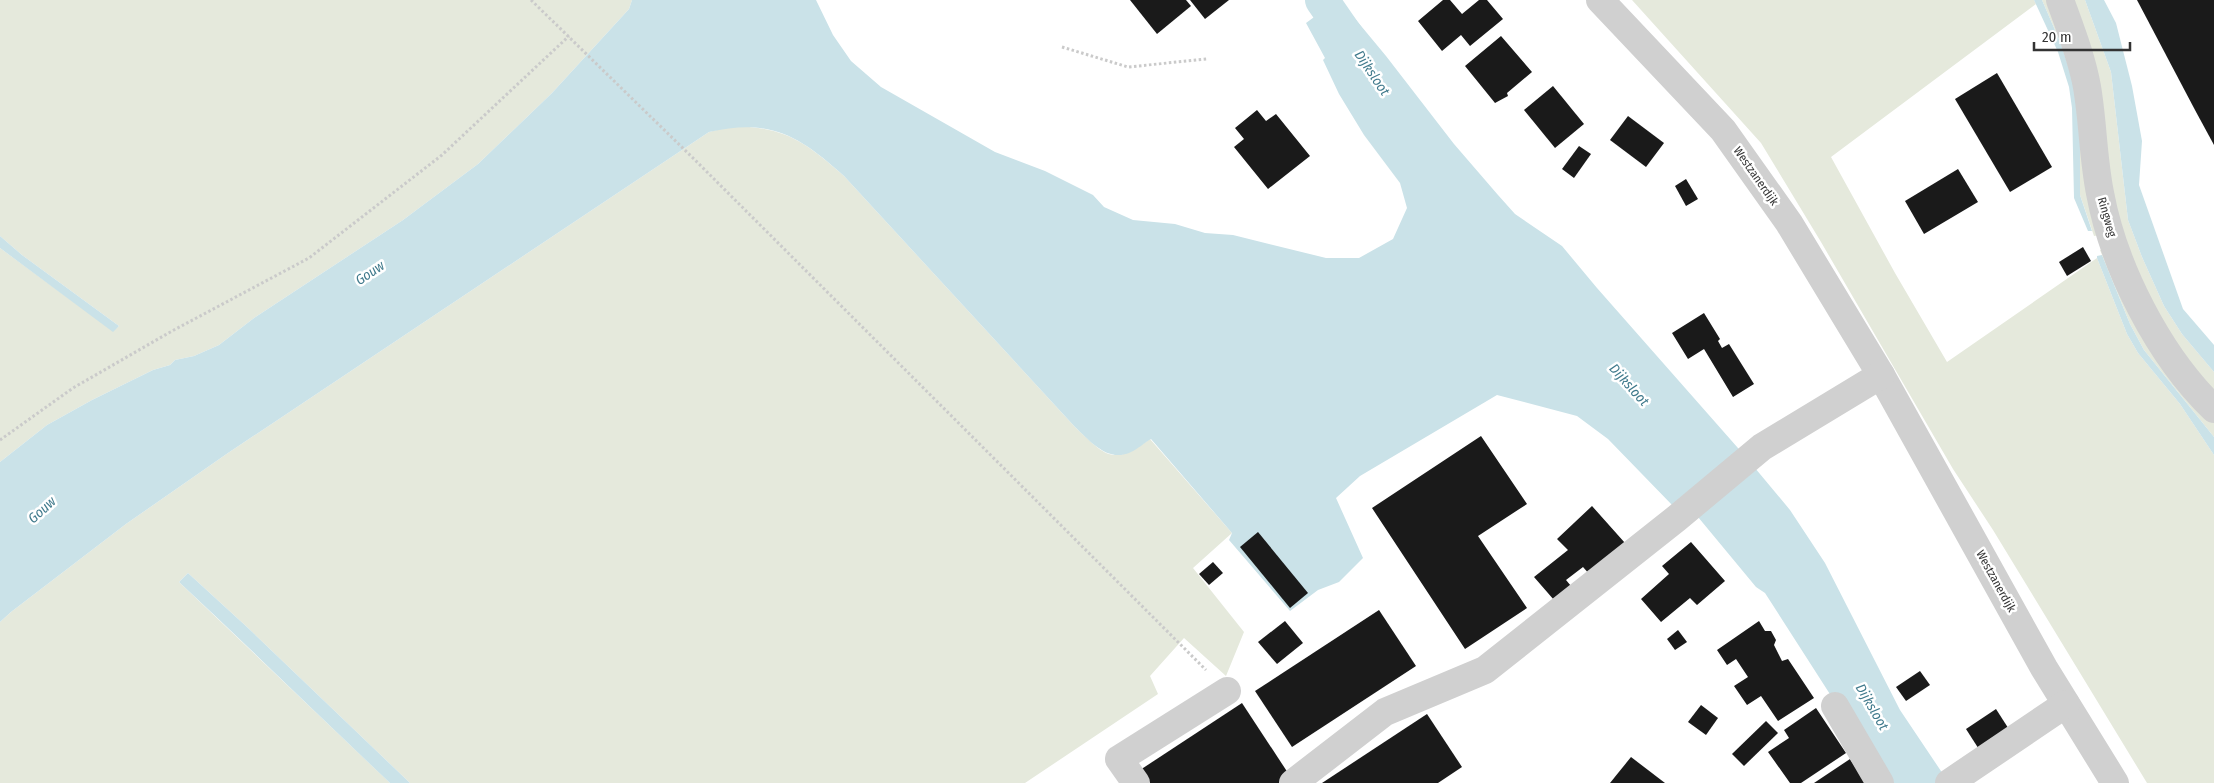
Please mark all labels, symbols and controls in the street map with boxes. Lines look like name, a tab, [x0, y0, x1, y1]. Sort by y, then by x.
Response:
scale bar	[2034, 20, 2130, 52]
text: 20 m	[2042, 28, 2072, 46]
water label: Dijksloot	[1351, 47, 1394, 99]
street label: Westzanerdijk	[1731, 144, 1782, 208]
street label: Ringweg	[2095, 195, 2119, 239]
water label: Gouw	[352, 257, 389, 289]
water label: Dijksloot	[1606, 360, 1653, 410]
water label: Gouw	[25, 492, 60, 527]
street label: Westzanerdijk	[1973, 548, 2019, 615]
water label: Dijksloot	[1852, 681, 1892, 734]

